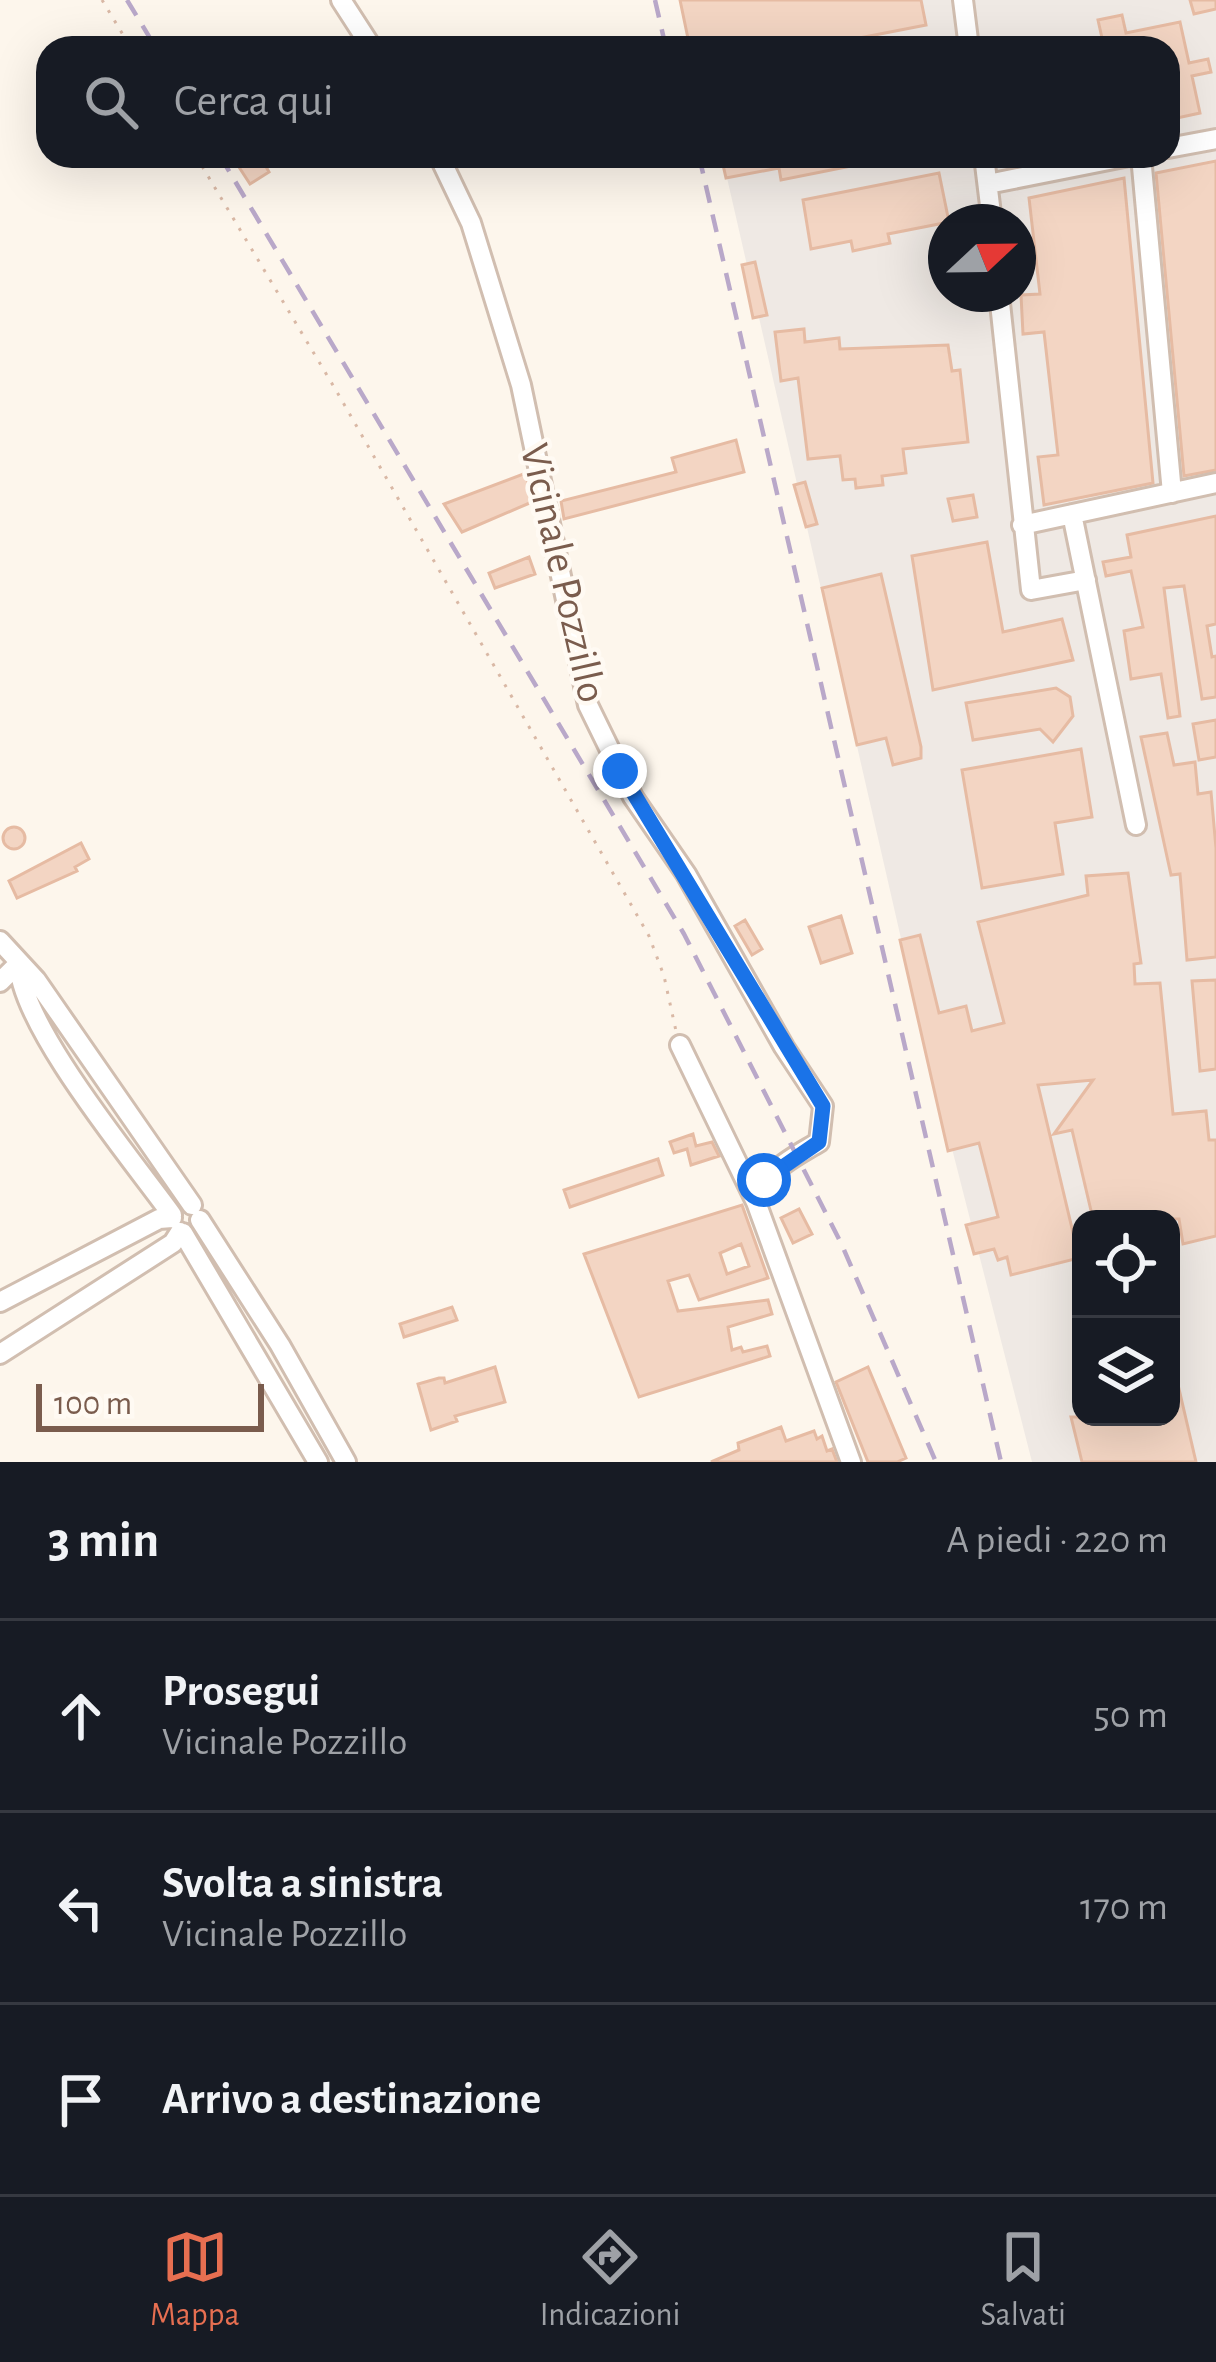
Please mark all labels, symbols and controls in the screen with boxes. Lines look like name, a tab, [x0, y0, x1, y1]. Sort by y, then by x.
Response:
search box	[36, 36, 1180, 168]
icon: search	[78, 69, 144, 135]
text: Cerca qui	[174, 79, 334, 124]
north arrow	[928, 204, 1036, 312]
street label: Vicinale Pozzillo	[513, 440, 613, 706]
route end	[593, 744, 647, 798]
route start	[737, 1153, 791, 1207]
map controls	[1072, 1210, 1180, 1426]
button: locate	[1072, 1210, 1180, 1318]
button: layers	[1072, 1318, 1180, 1426]
scale bar	[36, 1378, 264, 1431]
text: 100 m	[54, 1388, 132, 1421]
text: 3 min	[48, 1515, 159, 1566]
text: A piedi · 220 m	[947, 1521, 1168, 1560]
text: Prosegui	[162, 1669, 320, 1714]
icon: ahead	[48, 1683, 114, 1749]
text: 50 m	[1093, 1696, 1168, 1735]
text: Vicinale Pozzillo	[162, 1723, 407, 1762]
text: Svolta a sinistra	[162, 1861, 443, 1906]
icon: left	[48, 1875, 114, 1941]
text: 170 m	[1080, 1888, 1168, 1927]
text: Vicinale Pozzillo	[162, 1915, 407, 1954]
icon: arrive	[48, 2067, 114, 2133]
text: Arrivo a destinazione	[162, 2077, 541, 2122]
tab: Mappa	[150, 2224, 240, 2336]
tab: Indicazioni	[540, 2224, 681, 2336]
tab: Salvati	[981, 2224, 1066, 2336]

